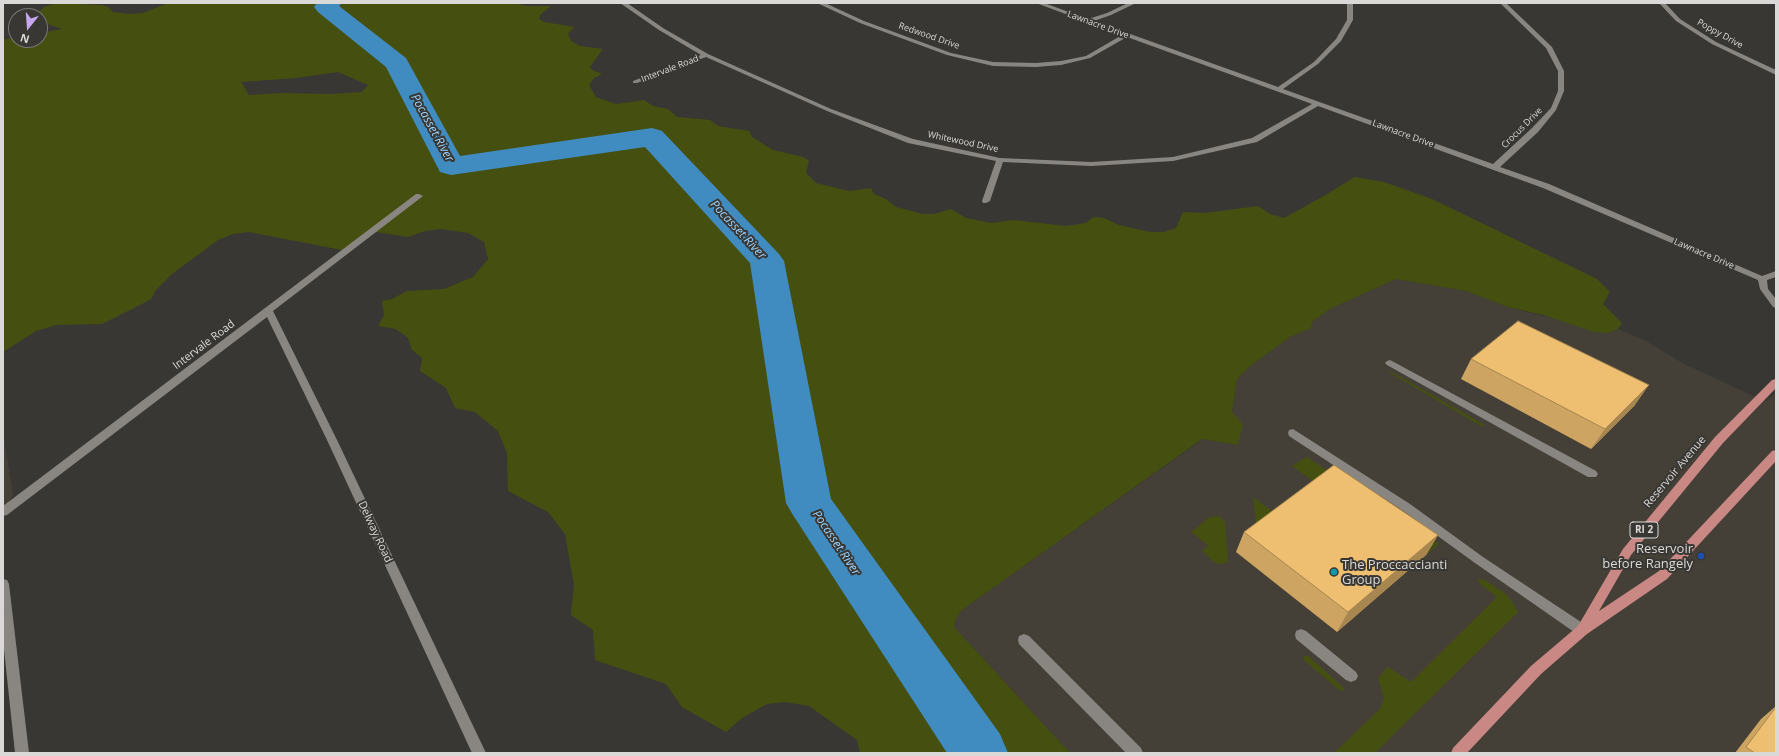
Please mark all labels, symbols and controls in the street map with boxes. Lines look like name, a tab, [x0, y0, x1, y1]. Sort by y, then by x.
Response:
north arrow	[8, 8, 48, 48]
street label: Lawnacre Drive	[1066, 9, 1130, 41]
street label: Poppy Drive	[1695, 17, 1745, 51]
street label: Redwood Drive	[897, 21, 961, 51]
text: N	[18, 31, 31, 47]
street label: Intervale Road	[640, 53, 700, 85]
water label: Pocasset River	[407, 92, 457, 164]
street label: Crocus Drive	[1499, 105, 1545, 151]
street label: Lawnacre Drive	[1371, 118, 1435, 150]
street label: Whitewood Drive	[927, 129, 999, 155]
water label: Pocasset River	[707, 198, 769, 262]
street label: Lawnacre Drive	[1672, 236, 1736, 272]
street label: Intervale Road	[170, 317, 238, 373]
street label: Reservoir Avenue	[1641, 434, 1709, 510]
street label: Delway Road	[355, 499, 395, 565]
water label: Pocasset River	[809, 508, 863, 578]
road number: RI 2	[1630, 522, 1658, 538]
place label: Reservoir before Rangely	[1602, 541, 1693, 572]
marker: Reservoir before Rangely	[1696, 551, 1706, 561]
place label: The Proccaccianti Group	[1342, 557, 1447, 588]
marker: The Proccaccianti Group	[1329, 567, 1339, 577]

